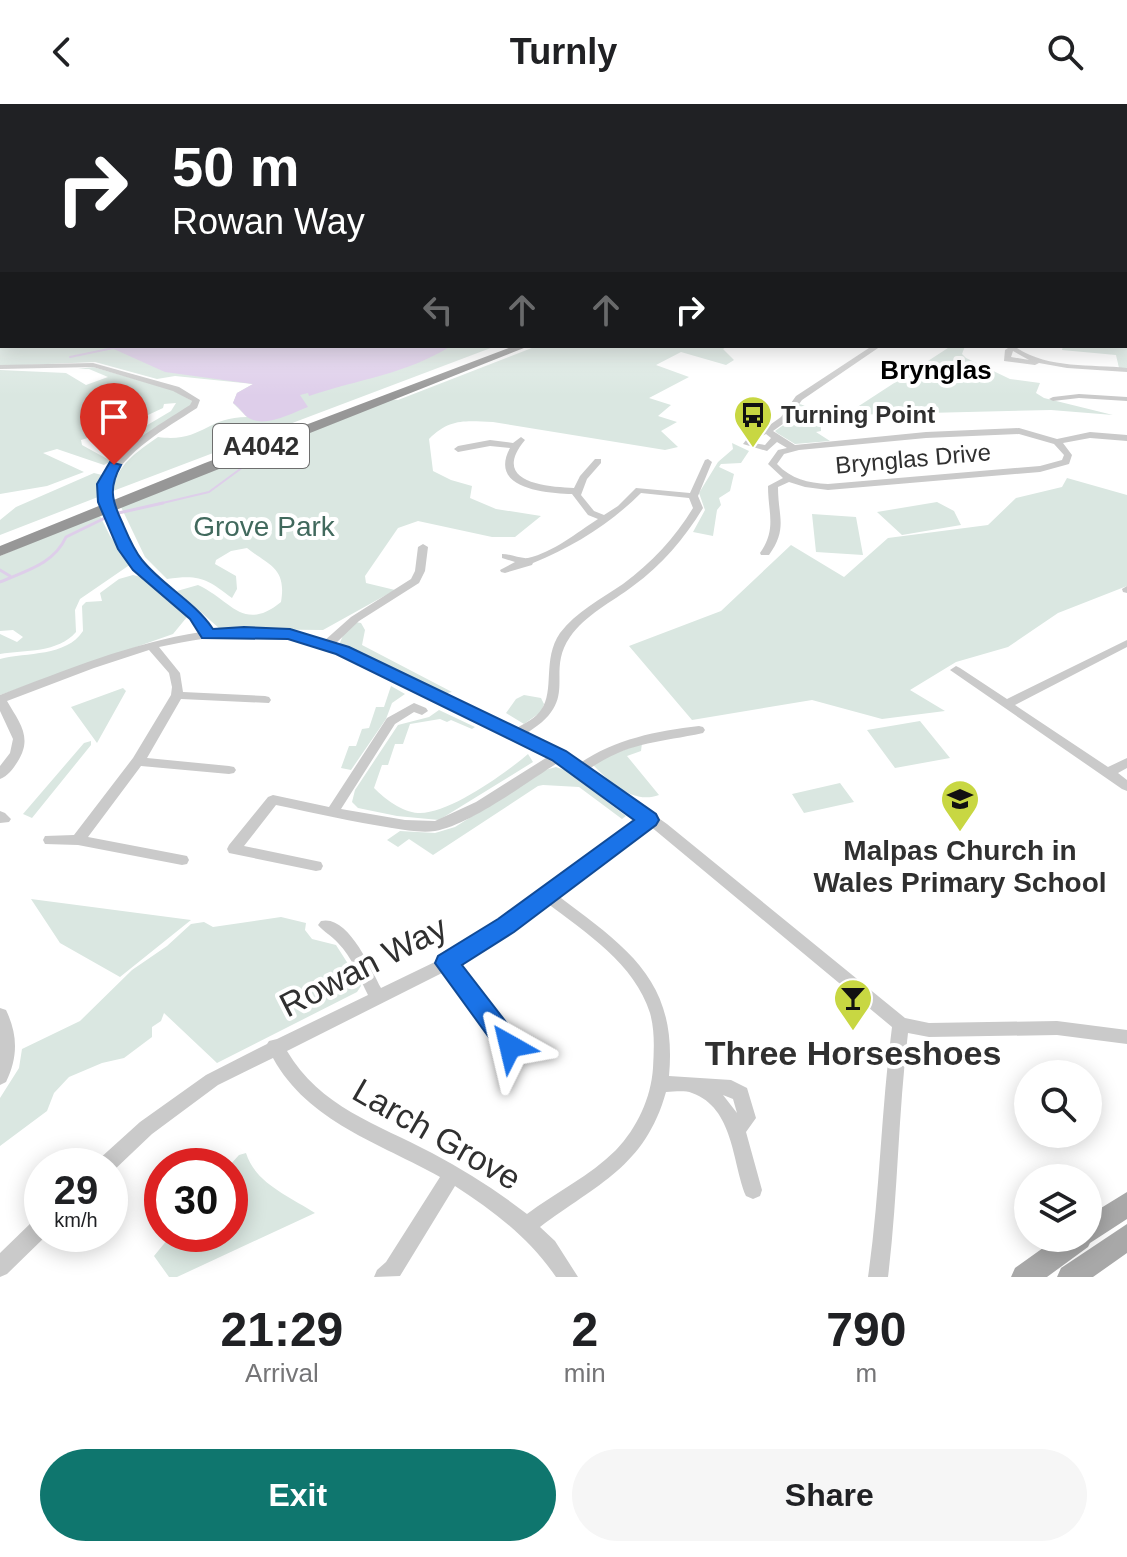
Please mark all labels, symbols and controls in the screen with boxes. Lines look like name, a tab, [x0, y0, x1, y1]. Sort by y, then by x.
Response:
icon: back	[40, 30, 84, 74]
icon: search	[1043, 30, 1087, 74]
text: Turnly	[510, 31, 617, 72]
text: 50 m	[172, 135, 300, 198]
icon: right	[40, 136, 144, 240]
text: Rowan Way	[172, 201, 365, 242]
icon: left	[416, 288, 460, 332]
icon: ahead	[500, 288, 544, 332]
icon: ahead	[584, 288, 628, 332]
icon: right	[668, 288, 712, 332]
district label: Brynglas	[880, 355, 992, 385]
pin	[80, 383, 148, 465]
bus stop icon: Turning Point	[732, 394, 774, 449]
icon: arrive	[92, 395, 136, 439]
place label: Turning Point	[781, 401, 935, 428]
road number: A4042	[213, 424, 309, 468]
street label: Brynglas Drive	[834, 438, 992, 479]
park label: Grove Park	[193, 511, 336, 542]
school or university icon: Malpas Church in Wales Primary School	[939, 778, 981, 833]
place label: Malpas Church in Wales Primary School	[813, 835, 1107, 898]
street label: Rowan Way	[273, 908, 453, 1024]
bar icon: Three Horseshoes	[832, 977, 874, 1032]
position arrow	[468, 1004, 552, 1088]
place label: Three Horseshoes	[705, 1034, 1001, 1072]
map controls	[1014, 1060, 1102, 1252]
button: search	[1014, 1060, 1102, 1148]
street label: Larch Grove	[346, 1071, 528, 1197]
speed limit sign: 30	[144, 1148, 248, 1252]
button: layers	[1014, 1164, 1102, 1252]
text: 29	[54, 1168, 98, 1212]
text: km/h	[54, 1209, 98, 1231]
text: 21:29	[221, 1303, 343, 1356]
text: 2	[571, 1303, 598, 1356]
text: 790	[826, 1303, 906, 1356]
text: Arrival	[245, 1358, 319, 1388]
text: min	[564, 1358, 606, 1388]
text: m	[856, 1358, 877, 1388]
button: Exit	[40, 1449, 556, 1541]
button: Share	[572, 1449, 1087, 1541]

